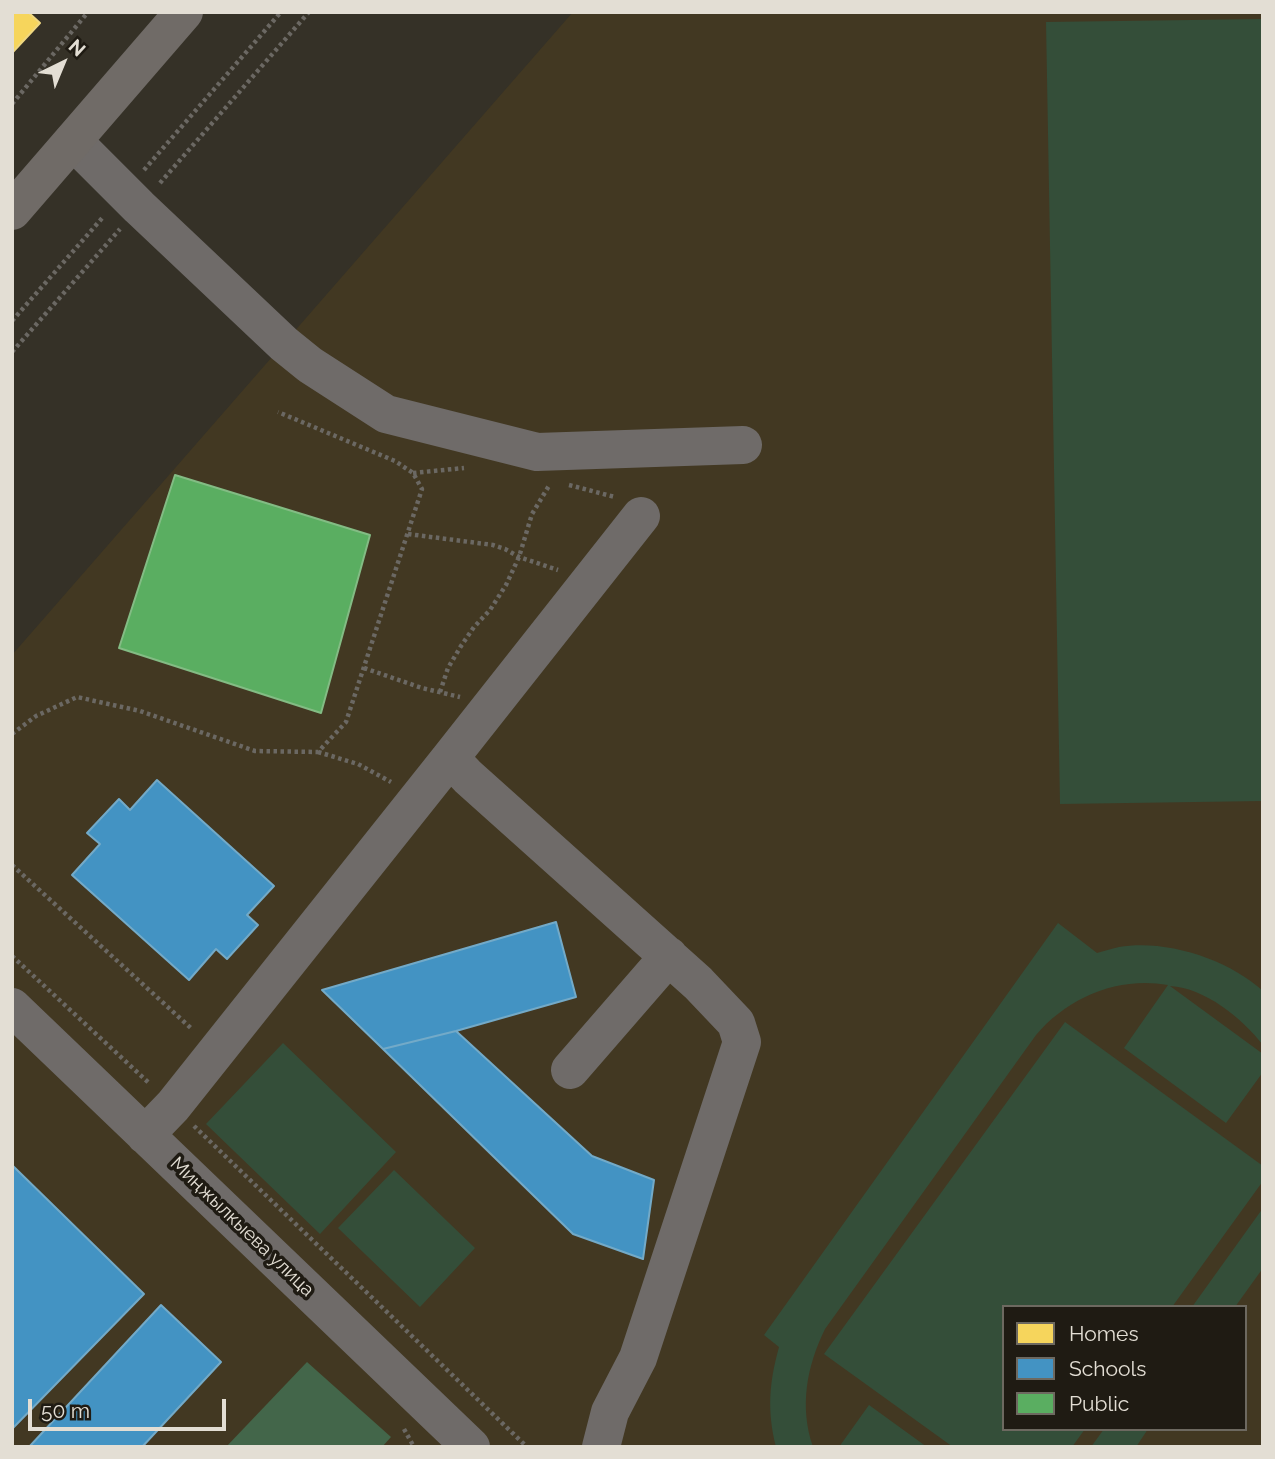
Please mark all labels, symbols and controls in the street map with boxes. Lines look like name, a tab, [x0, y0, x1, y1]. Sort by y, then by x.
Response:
north arrow	[28, 28, 98, 98]
text: N	[65, 35, 90, 61]
street label: Миңжылкыева улица	[165, 1152, 319, 1302]
legend	[1002, 1305, 1247, 1431]
text: Homes	[1069, 1321, 1139, 1346]
text: Schools	[1069, 1356, 1146, 1381]
scale bar	[32, 1386, 229, 1430]
text: Public	[1069, 1391, 1129, 1416]
text: 50 m	[41, 1398, 90, 1423]

